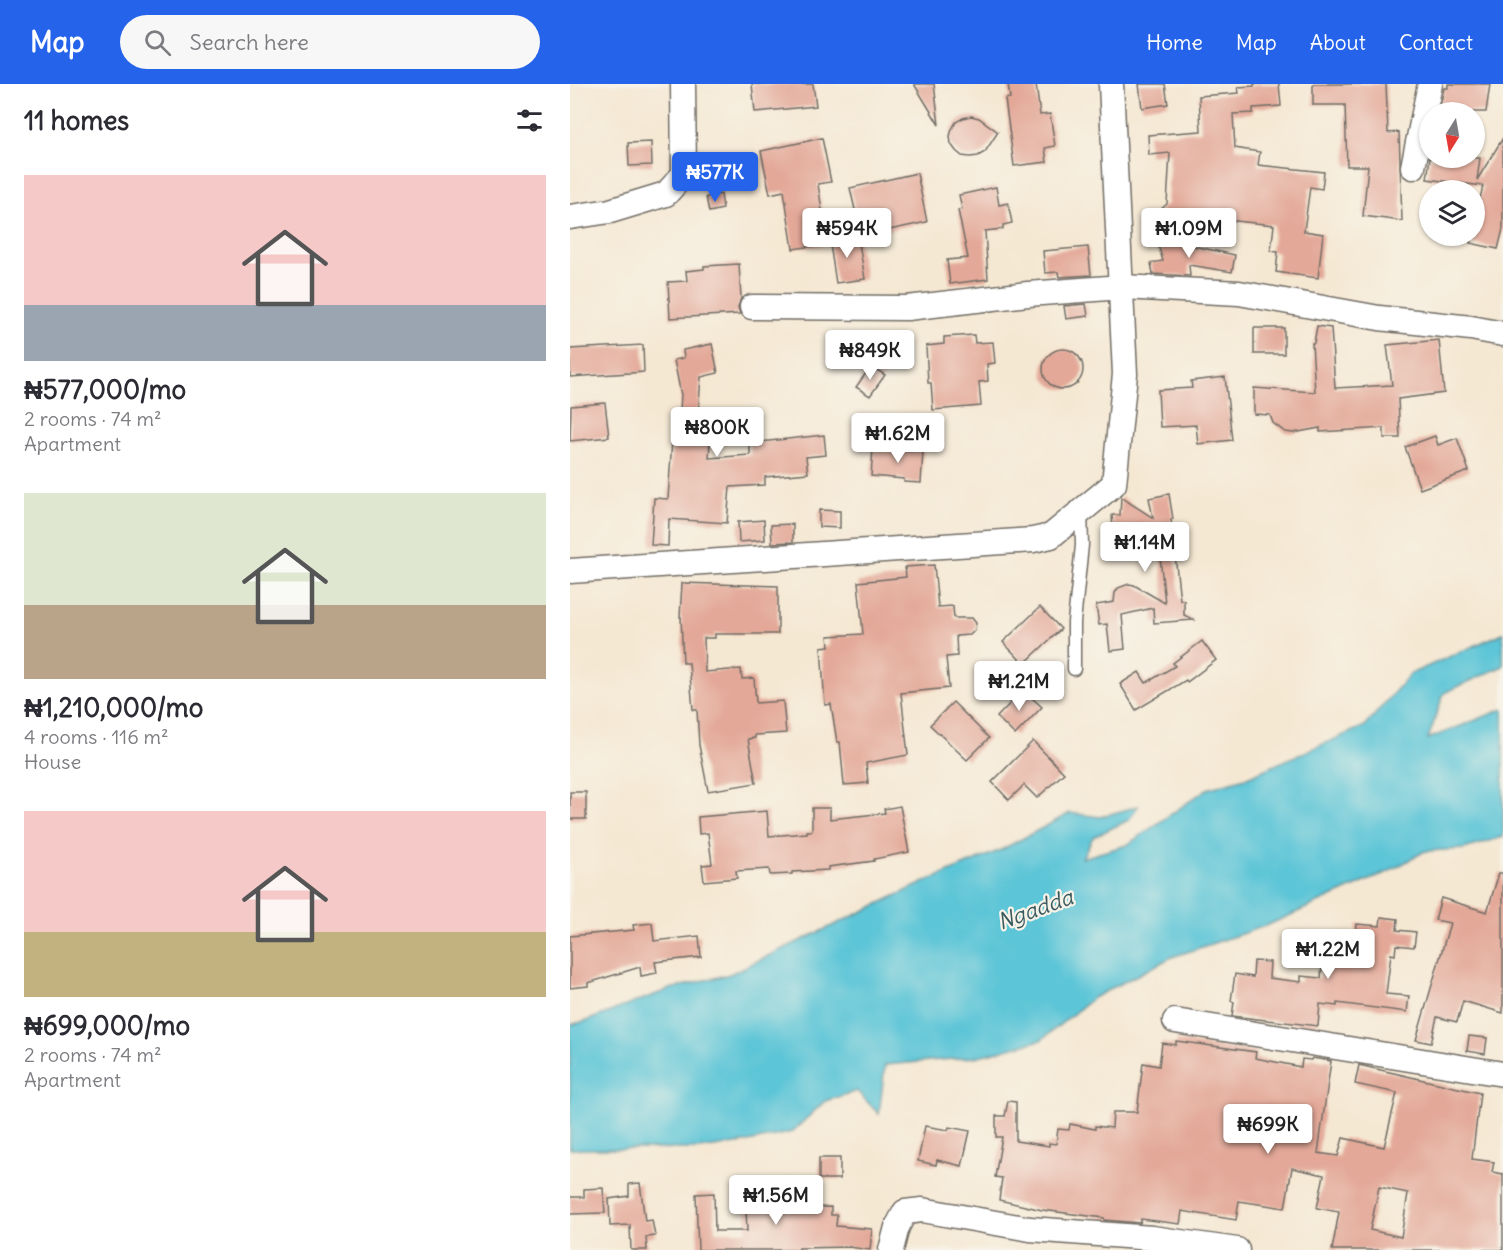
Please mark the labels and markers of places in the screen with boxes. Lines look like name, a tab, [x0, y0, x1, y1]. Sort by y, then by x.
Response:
pin: ₦577K	[673, 152, 757, 203]
pin: ₦594K	[805, 208, 889, 259]
pin: ₦1.09M	[1140, 208, 1238, 259]
pin: ₦849K	[828, 330, 912, 381]
pin: ₦800K	[675, 407, 759, 458]
pin: ₦1.62M	[849, 413, 947, 464]
pin: ₦1.14M	[1096, 522, 1194, 573]
pin: ₦1.21M	[970, 661, 1068, 712]
pin: ₦1.22M	[1279, 929, 1377, 980]
pin: ₦699K	[1226, 1104, 1310, 1155]
pin: ₦1.56M	[727, 1175, 825, 1226]

